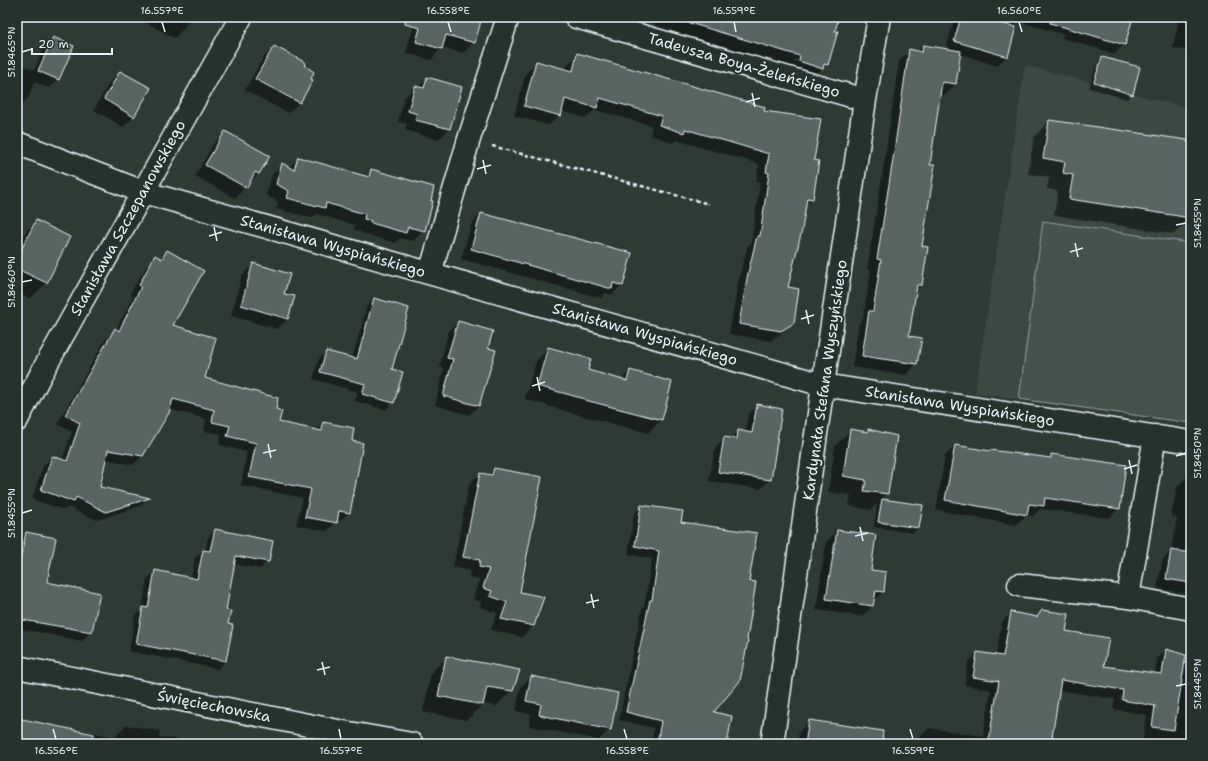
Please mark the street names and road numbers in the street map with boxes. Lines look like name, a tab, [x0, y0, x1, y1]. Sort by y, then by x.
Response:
street label: Tadeusza Boya-Żeleńskiego	[646, 28, 842, 102]
street label: Stanisława Szczepanowskiego	[66, 117, 190, 319]
street label: Stanisława Wyspiańskiego	[238, 210, 428, 282]
street label: Kardynała Stefana Wyszyńskiego	[798, 258, 852, 502]
street label: Stanisława Wyspiańskiego	[550, 298, 740, 370]
street label: Stanisława Wyspiańskiego	[864, 381, 1056, 431]
street label: Święciechowska	[155, 684, 273, 727]

